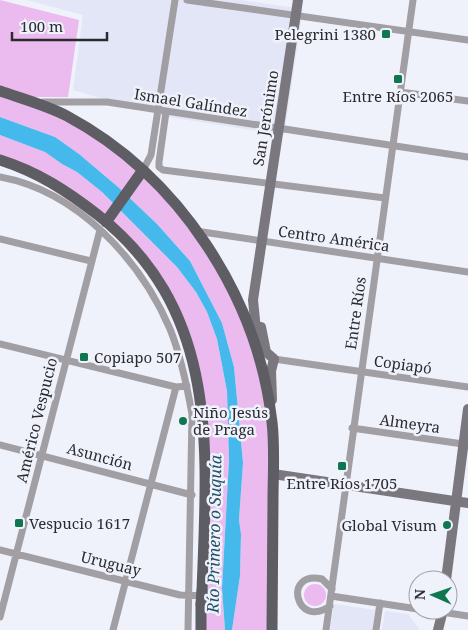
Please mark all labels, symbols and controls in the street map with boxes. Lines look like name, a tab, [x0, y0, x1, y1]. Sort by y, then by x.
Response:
scale bar	[12, 10, 108, 42]
text: 100 m	[20, 16, 63, 36]
place label: Pelegrini 1380	[274, 24, 376, 44]
marker: Pelegrini 1380	[380, 28, 392, 40]
street label: San Jerónimo	[248, 69, 282, 167]
marker: Entre Ríos 2065	[392, 73, 404, 85]
street label: Ismael Galíndez	[133, 83, 249, 121]
place label: Entre Ríos 2065	[343, 86, 453, 106]
street label: Centro América	[277, 220, 391, 256]
street label: Entre Ríos	[340, 275, 370, 351]
place label: Copiapo 507	[94, 347, 181, 367]
street label: Copiapó	[373, 350, 433, 378]
marker: Copiapo 507	[78, 351, 90, 363]
street label: Américo Vespucio	[11, 355, 61, 485]
place label: Niño Jesús de Praga	[193, 402, 268, 439]
street label: Almeyra	[378, 409, 442, 437]
marker: Niño Jesús de Praga	[177, 415, 189, 427]
street label: Asunción	[65, 438, 135, 474]
water label: Río Primero o Suquía	[202, 454, 226, 614]
marker: Entre Ríos 1705	[336, 460, 348, 472]
place label: Entre Ríos 1705	[287, 473, 397, 493]
place label: Vespucio 1617	[29, 513, 130, 533]
place label: Global Visum	[341, 515, 437, 535]
marker: Vespucio 1617	[13, 517, 25, 529]
marker: Global Visum	[441, 519, 453, 531]
street label: Uruguay	[79, 546, 144, 580]
north arrow	[408, 570, 458, 620]
text: N	[410, 589, 429, 600]

